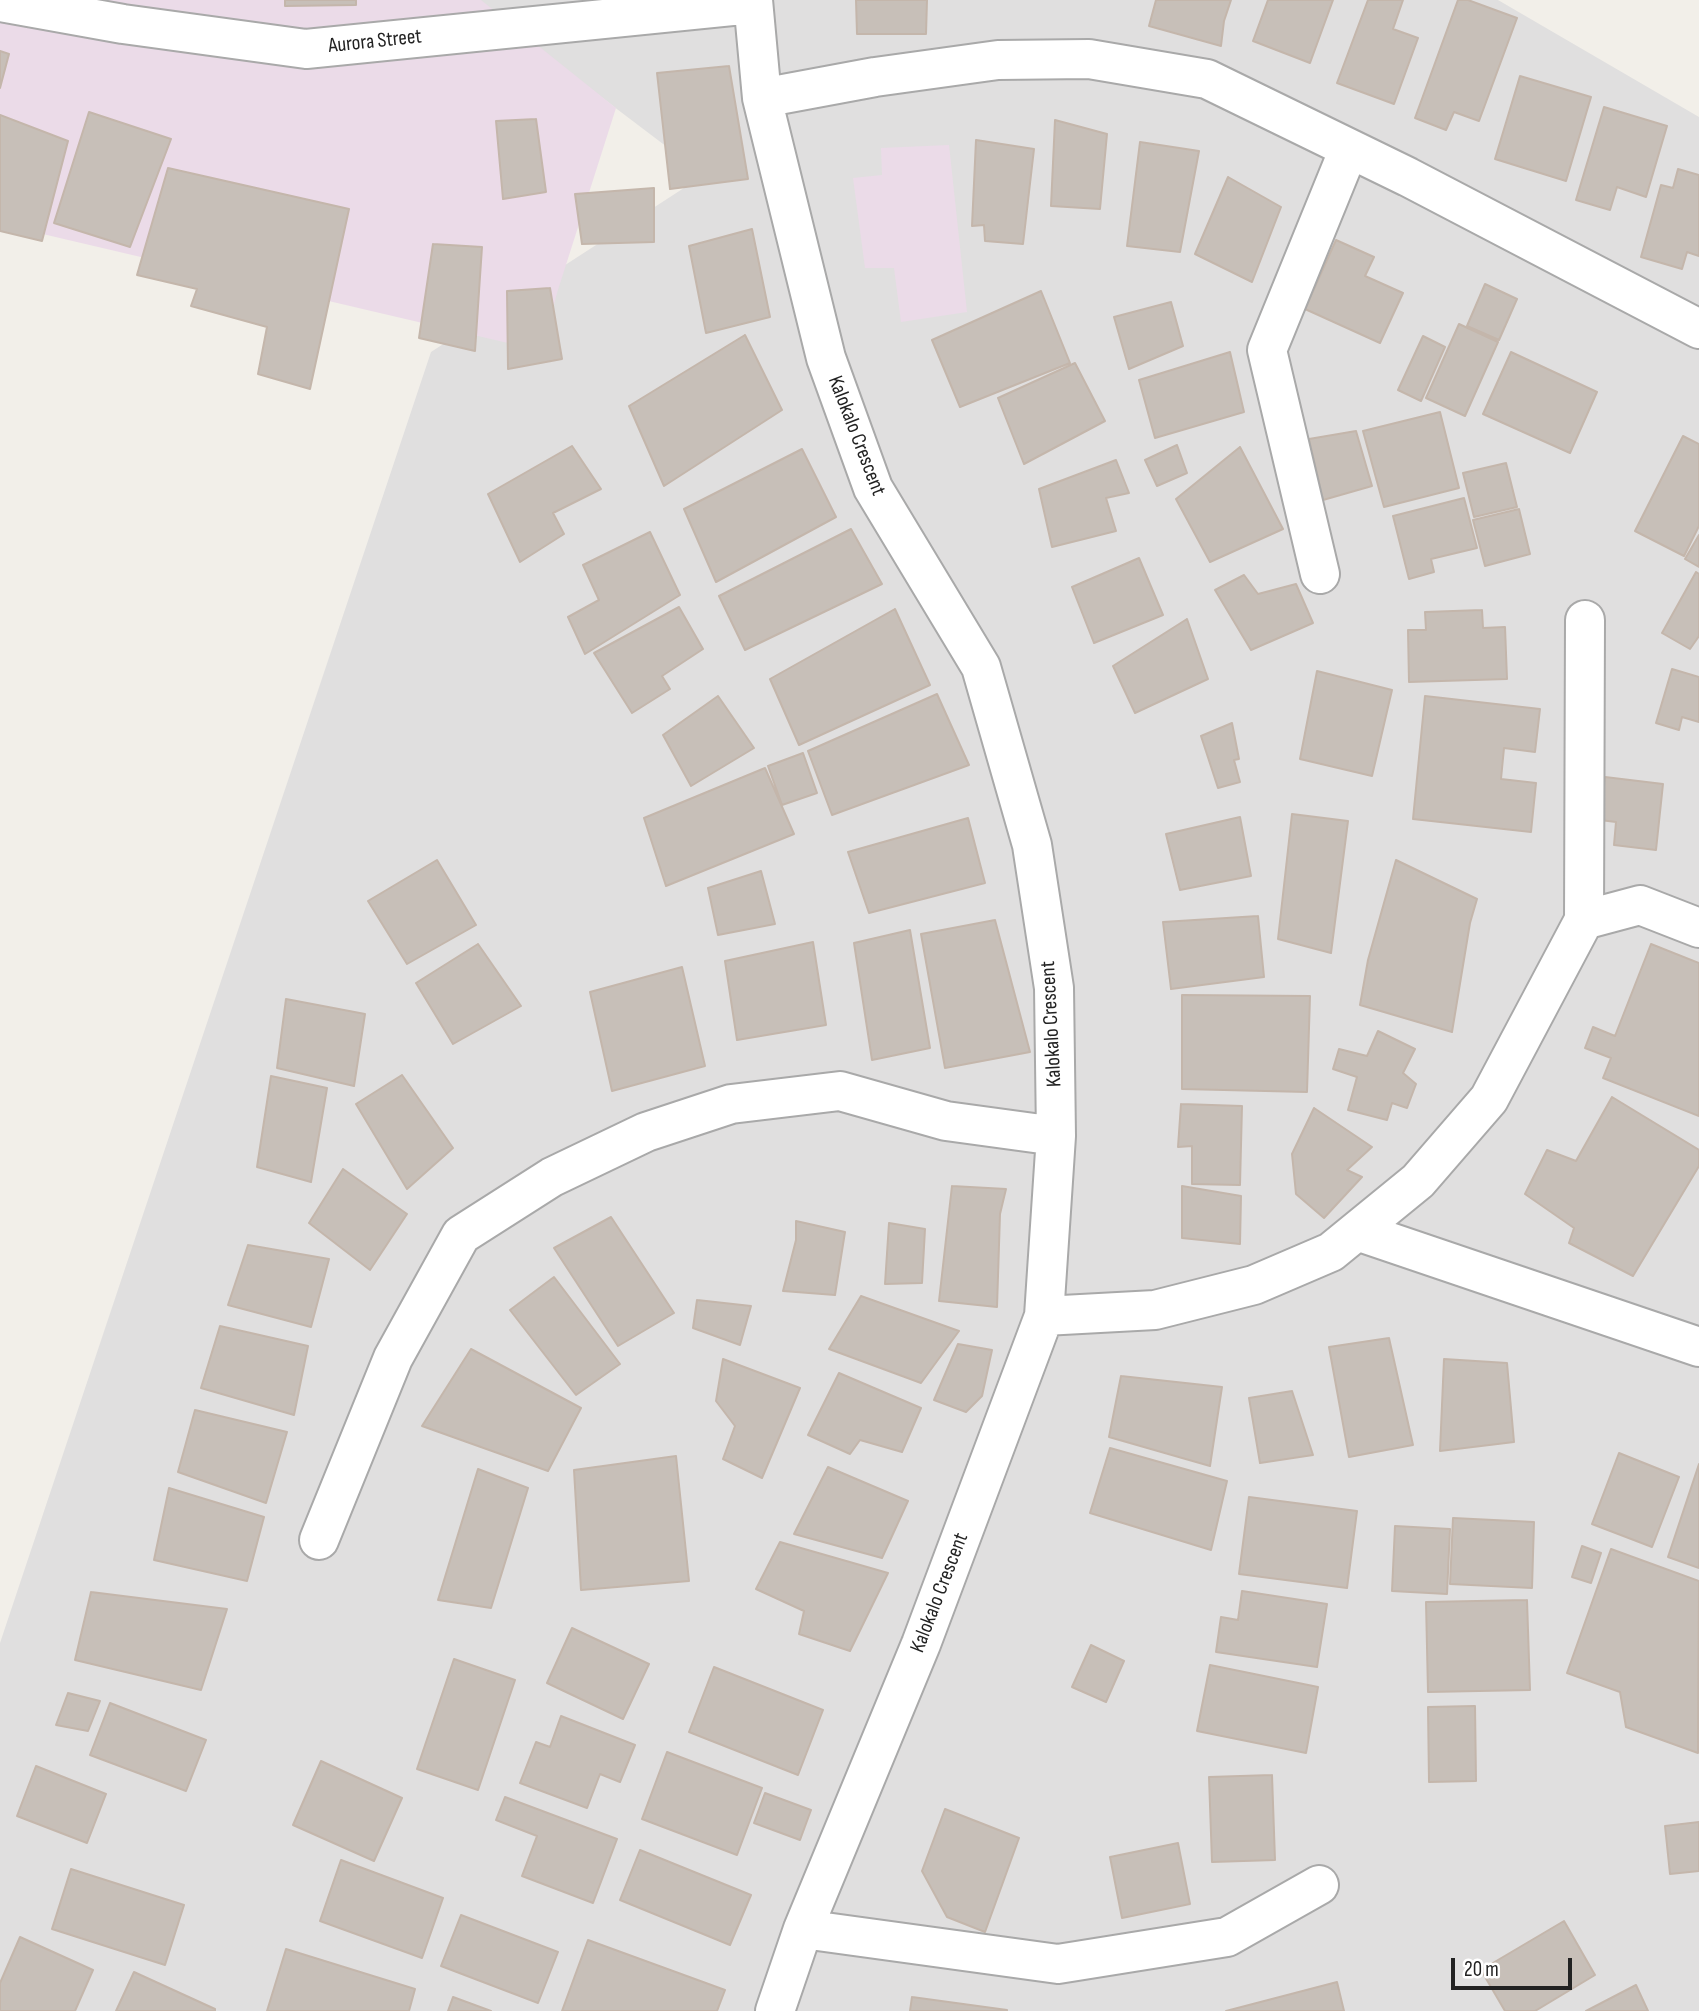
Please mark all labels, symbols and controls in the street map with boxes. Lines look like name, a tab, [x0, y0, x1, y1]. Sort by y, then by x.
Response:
street label: Aurora Street	[327, 25, 423, 59]
street label: Kalokalo Crescent	[822, 373, 890, 499]
street label: Kalokalo Crescent	[1036, 960, 1068, 1088]
street label: Kalokalo Crescent	[906, 1530, 974, 1656]
scale bar	[1454, 1944, 1575, 1988]
text: 20 m	[1464, 1957, 1499, 1982]

